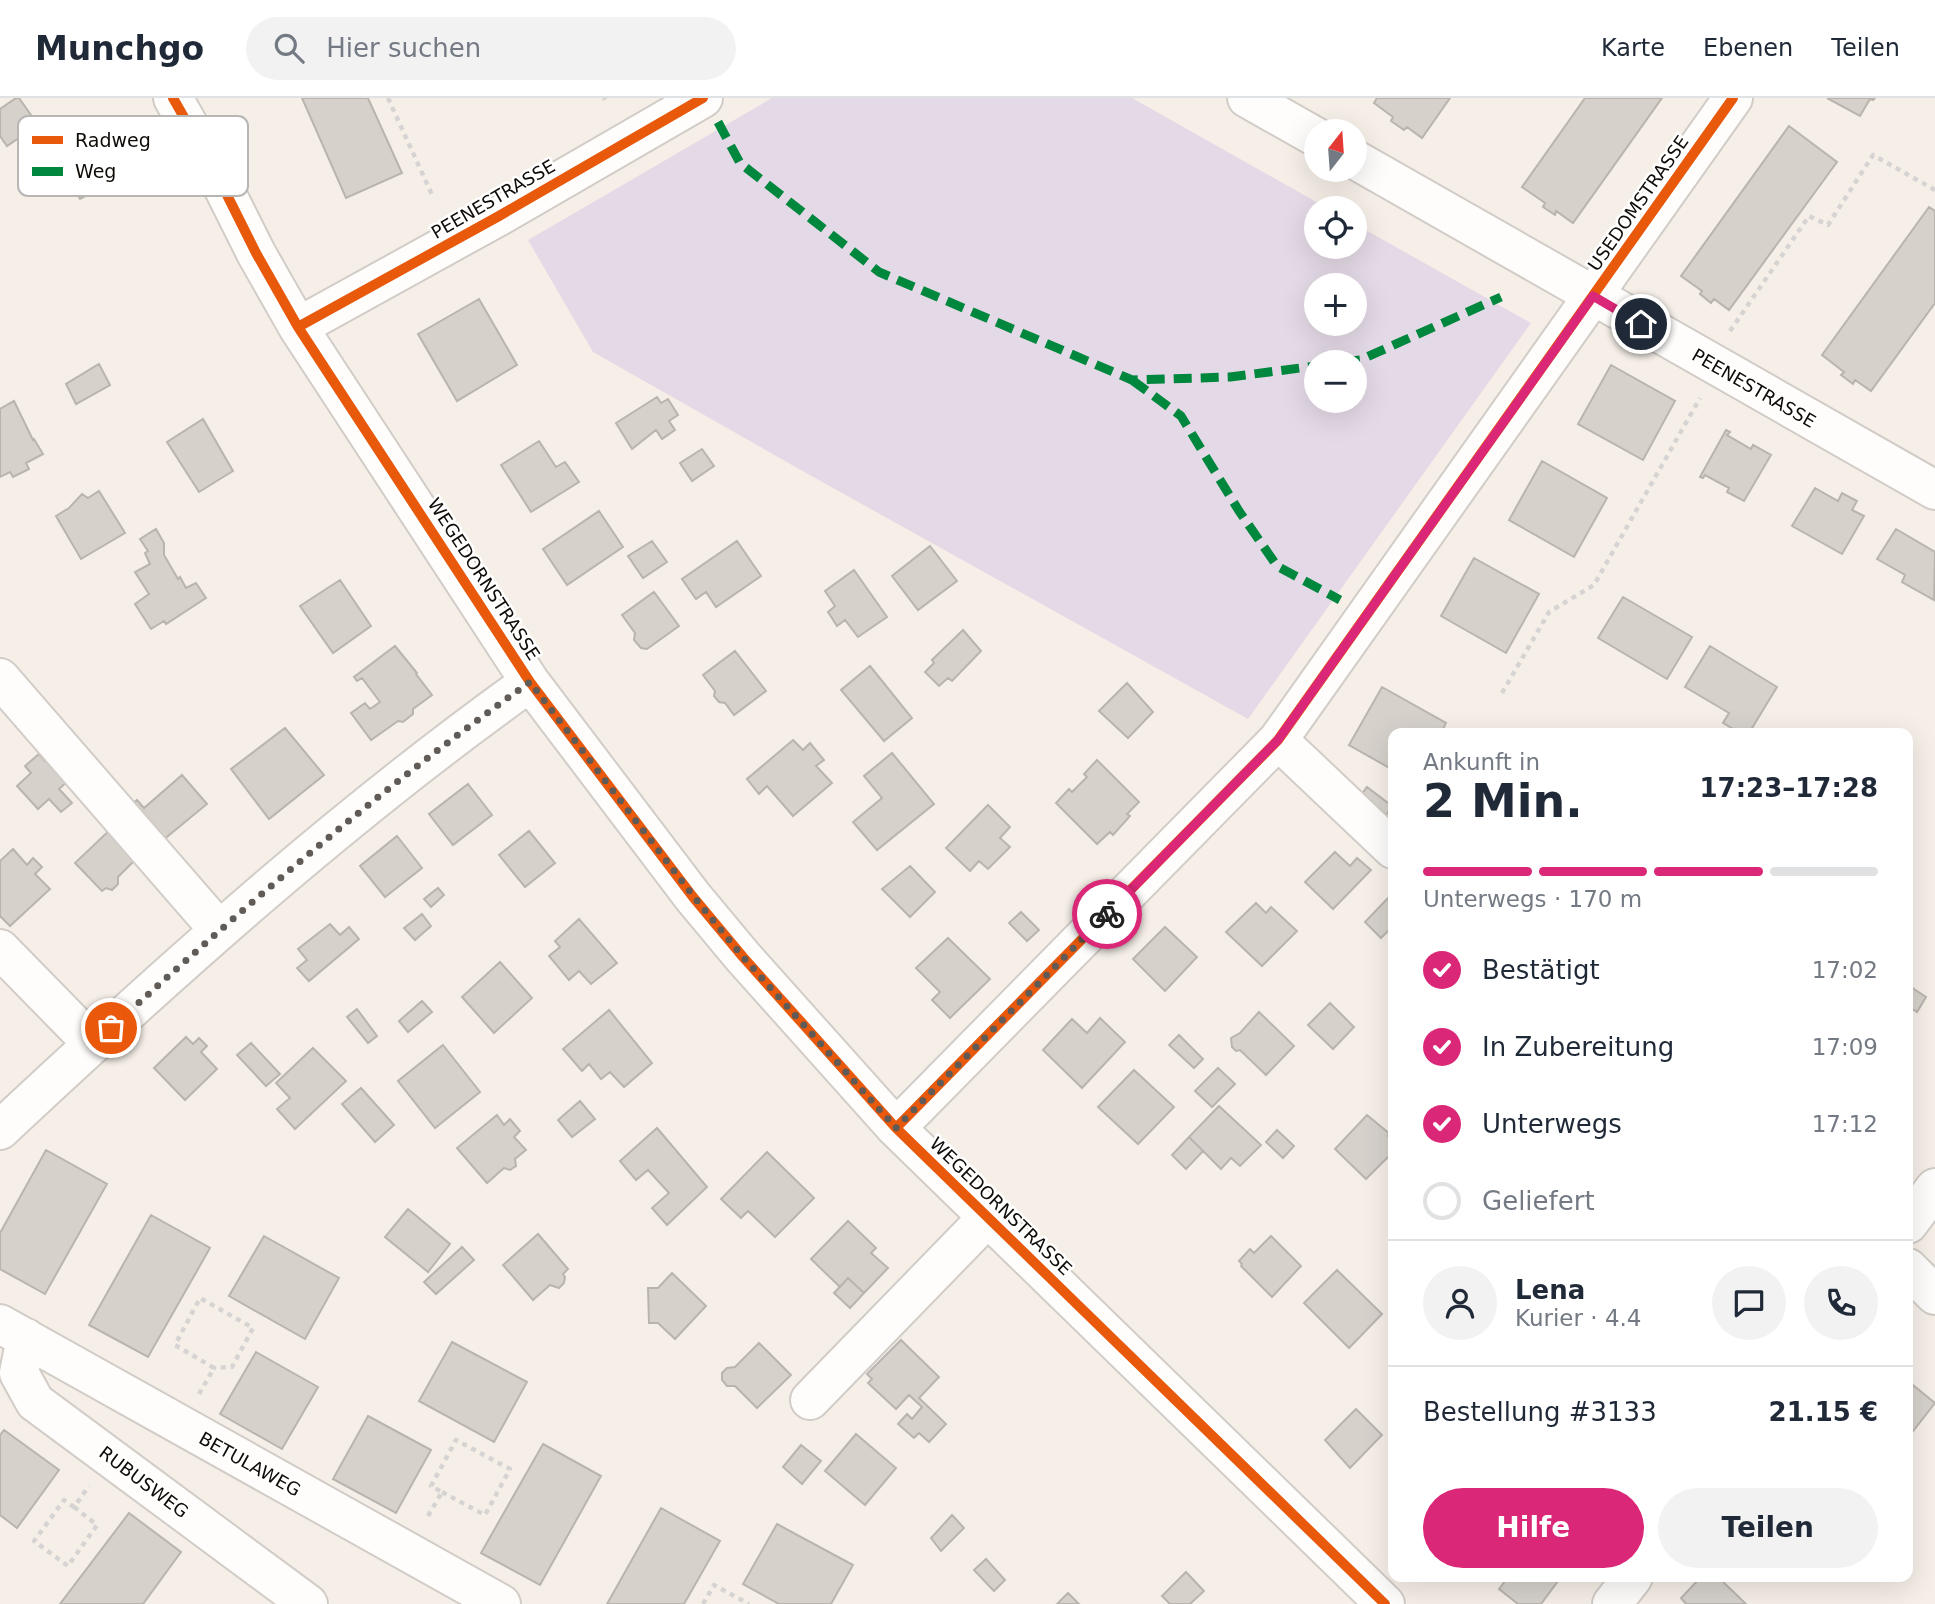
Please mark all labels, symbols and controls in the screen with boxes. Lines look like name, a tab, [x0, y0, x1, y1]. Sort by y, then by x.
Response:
search box	[246, 17, 736, 80]
text: Munchgo	[35, 29, 204, 68]
icon: search	[270, 29, 308, 67]
text: Hier suchen	[326, 33, 481, 63]
text: Karte	[1601, 34, 1665, 62]
text: Ebenen	[1703, 34, 1793, 62]
text: Teilen	[1831, 34, 1900, 62]
legend	[18, 116, 248, 196]
north arrow	[1304, 119, 1367, 182]
map controls	[1304, 119, 1367, 413]
text: Radweg	[75, 129, 151, 151]
street label: USEDOMSTRASSE	[1583, 131, 1693, 275]
street label: PEENESTRASSE	[427, 155, 559, 243]
text: Weg	[75, 160, 116, 182]
button: locate	[1304, 196, 1367, 259]
button: +	[1304, 273, 1367, 336]
pin	[1611, 294, 1671, 354]
icon: home	[1622, 305, 1660, 343]
street label: PEENESTRASSE	[1688, 344, 1820, 432]
button: −	[1304, 350, 1367, 413]
street label: WEGEDORNSTRASSE	[424, 494, 544, 664]
text: Ankunft in	[1423, 749, 1540, 775]
text: 17:23–17:28	[1699, 773, 1878, 803]
text: 2 Min.	[1423, 774, 1583, 828]
courier	[1072, 879, 1142, 949]
text: Unterwegs · 170 m	[1423, 886, 1642, 912]
icon: bike	[1088, 895, 1126, 933]
icon: check	[1423, 951, 1461, 989]
text: Bestätigt	[1482, 955, 1600, 985]
text: 17:02	[1812, 957, 1878, 983]
pin	[81, 998, 141, 1058]
icon: bag	[92, 1009, 130, 1047]
icon: check	[1423, 1028, 1461, 1066]
text: In Zubereitung	[1482, 1032, 1674, 1062]
text: 17:09	[1812, 1034, 1878, 1060]
icon: check	[1423, 1105, 1461, 1143]
text: Unterwegs	[1482, 1109, 1622, 1139]
text: 17:12	[1812, 1111, 1878, 1137]
street label: WEGEDORNSTRASSE	[926, 1133, 1076, 1279]
text: Geliefert	[1482, 1186, 1595, 1216]
button: person	[1423, 1266, 1497, 1340]
button: chat	[1712, 1266, 1786, 1340]
button: phone	[1804, 1266, 1878, 1340]
text: Lena	[1515, 1275, 1585, 1305]
text: Kurier · 4.4	[1515, 1305, 1641, 1331]
text: Bestellung #3133	[1423, 1397, 1657, 1427]
text: 21.15 €	[1769, 1397, 1878, 1427]
street label: BETULAWEG	[196, 1427, 304, 1501]
street label: RUBUSWEG	[95, 1442, 193, 1522]
button: Hilfe	[1423, 1488, 1644, 1568]
button: Teilen	[1658, 1488, 1878, 1568]

